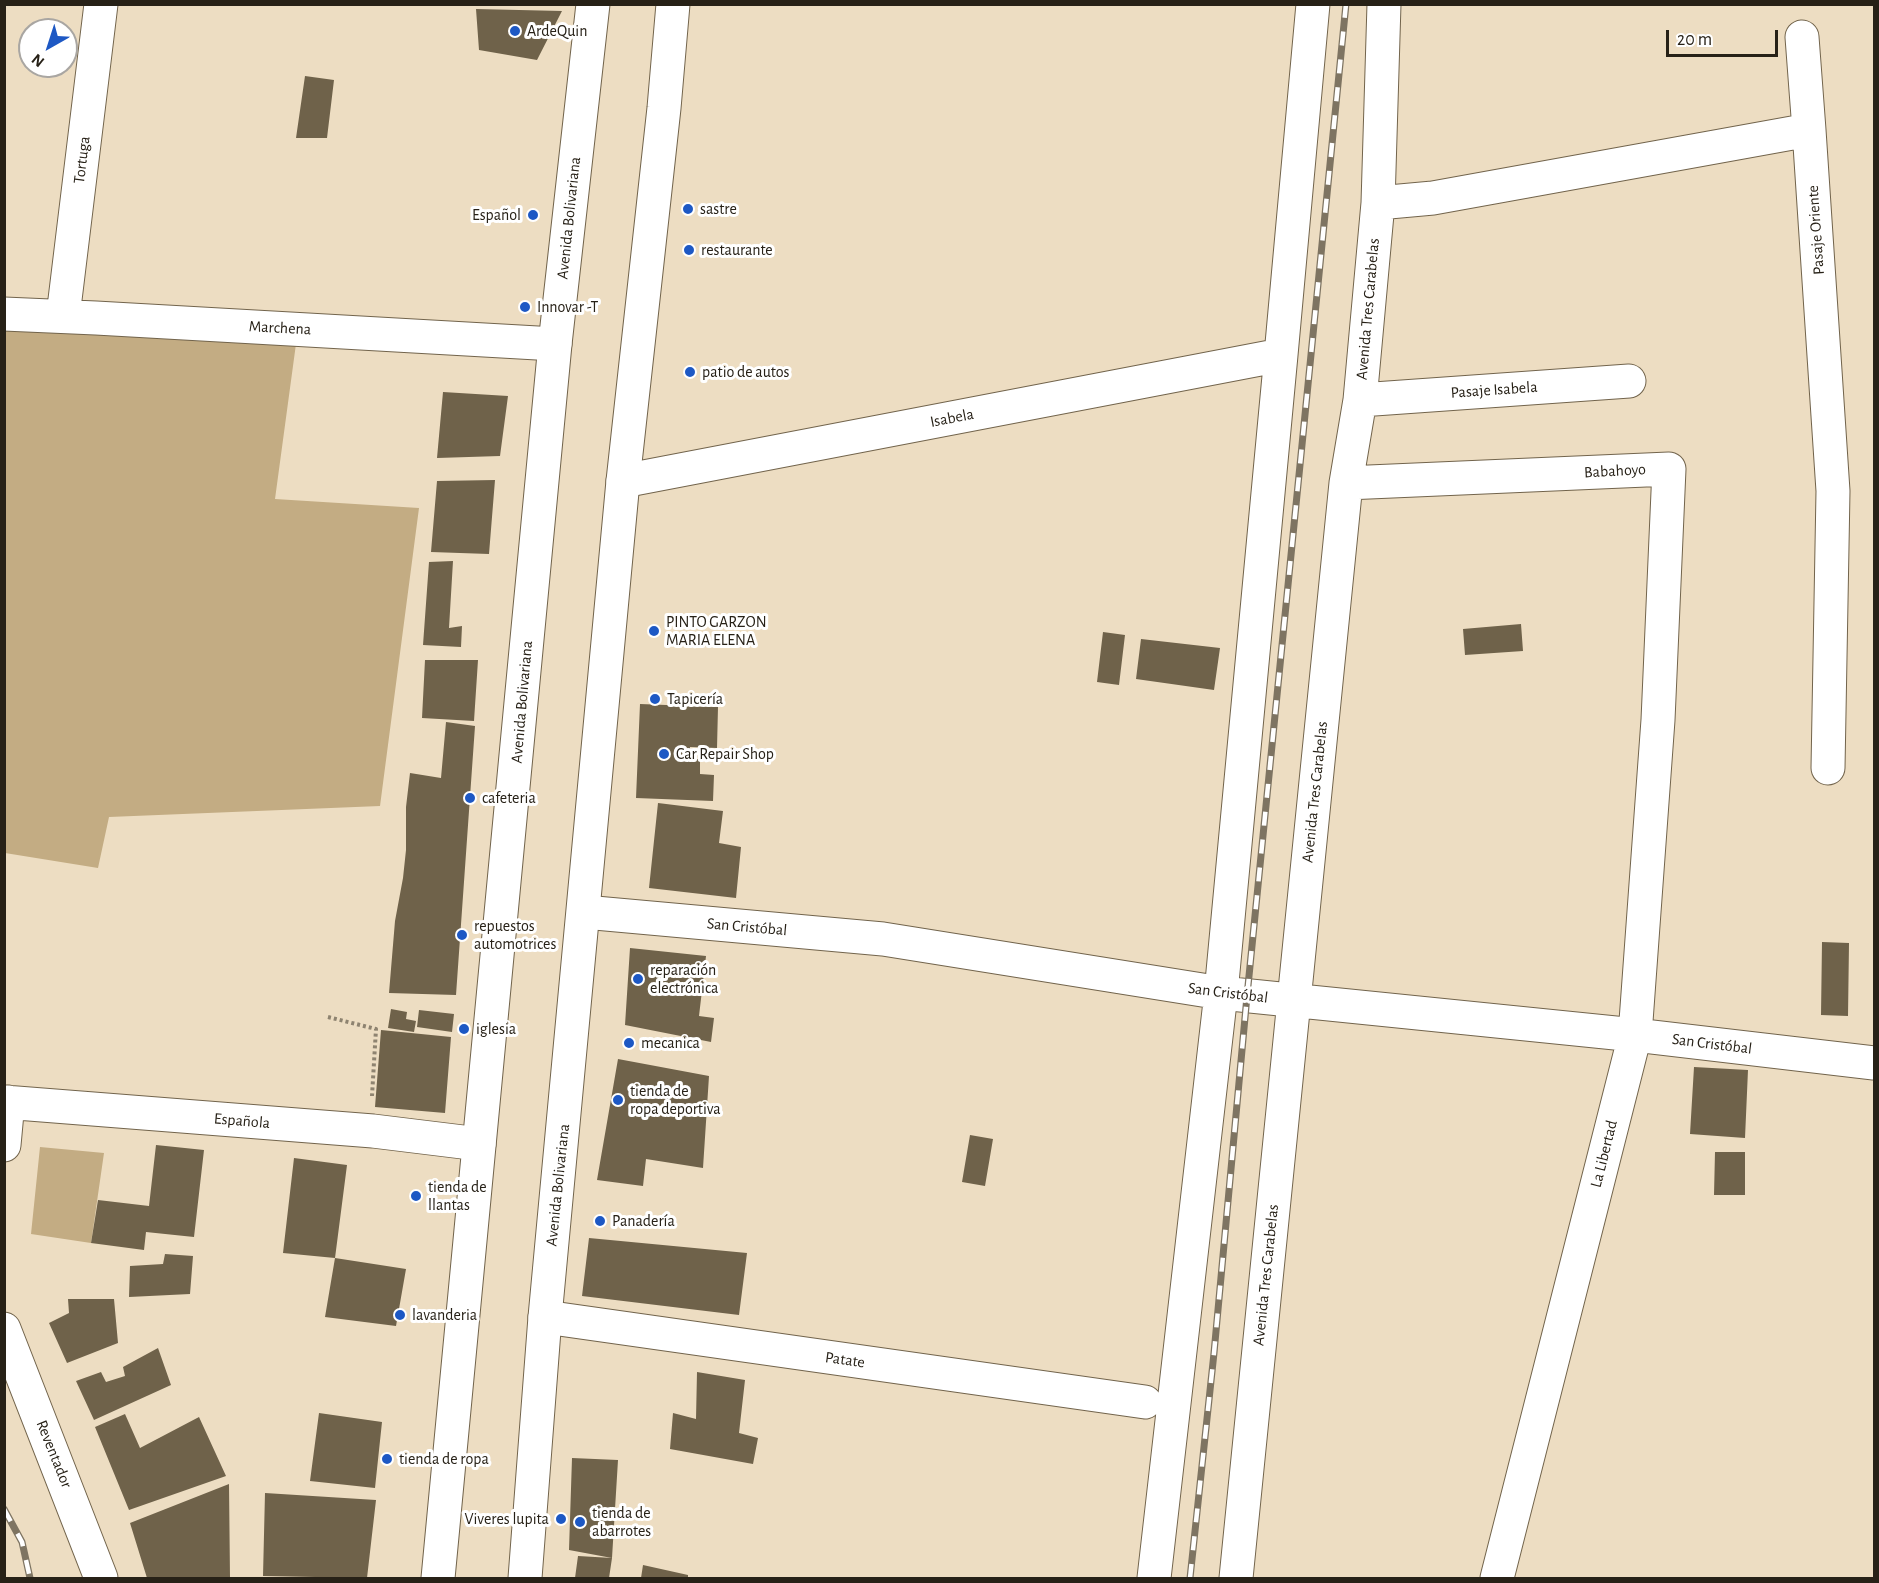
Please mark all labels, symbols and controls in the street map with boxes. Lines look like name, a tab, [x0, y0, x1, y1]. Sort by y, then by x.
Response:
north arrow	[18, 18, 78, 78]
scale bar	[1669, 18, 1782, 56]
place label: ArdeQuin	[527, 21, 587, 41]
marker: ArdeQuin	[508, 24, 522, 38]
text: 20 m	[1677, 31, 1712, 49]
text: N	[29, 51, 47, 70]
street label: Tortuga	[70, 135, 94, 185]
street label: Avenida Bolivariana	[553, 156, 585, 280]
street label: Pasaje Oriente	[1803, 184, 1829, 276]
place label: sastre	[700, 199, 737, 219]
marker: sastre	[681, 202, 695, 216]
place label: Español	[472, 205, 521, 225]
marker: Español	[526, 208, 540, 222]
street label: Avenida Tres Carabelas	[1352, 237, 1384, 381]
place label: restaurante	[701, 240, 773, 260]
marker: restaurante	[682, 243, 696, 257]
place label: Innovar -T	[537, 297, 598, 317]
marker: Innovar -T	[518, 300, 532, 314]
street label: Marchena	[248, 317, 312, 339]
place label: patio de autos	[702, 362, 790, 382]
marker: patio de autos	[683, 365, 697, 379]
street label: Pasaje Isabela	[1450, 377, 1538, 403]
street label: Isabela	[928, 404, 976, 432]
street label: Babahoyo	[1584, 460, 1646, 482]
place label: PINTO GARZON MARIA ELENA	[666, 612, 767, 650]
marker: PINTO GARZON MARIA ELENA	[647, 624, 661, 638]
street label: Avenida Bolivariana	[507, 640, 537, 764]
place label: Tapicería	[667, 689, 723, 709]
marker: Tapicería	[648, 692, 662, 706]
street label: Avenida Tres Carabelas	[1298, 720, 1332, 864]
place label: Car Repair Shop	[676, 744, 774, 764]
marker: Car Repair Shop	[657, 747, 671, 761]
place label: cafeteria	[482, 788, 536, 808]
marker: cafeteria	[463, 791, 477, 805]
street label: San Cristóbal	[706, 914, 788, 940]
place label: repuestos automotrices	[474, 916, 556, 954]
marker: repuestos automotrices	[455, 928, 469, 942]
place label: reparación electrónica	[650, 960, 718, 998]
marker: reparación electrónica	[631, 972, 645, 986]
street label: San Cristóbal	[1187, 979, 1269, 1007]
place label: iglesia	[476, 1019, 516, 1039]
marker: iglesia	[457, 1022, 471, 1036]
street label: San Cristóbal	[1671, 1030, 1753, 1058]
place label: mecanica	[641, 1033, 700, 1053]
marker: mecanica	[622, 1036, 636, 1050]
place label: tienda de ropa deportiva	[630, 1081, 721, 1119]
marker: tienda de ropa deportiva	[611, 1093, 625, 1107]
street label: Española	[213, 1109, 271, 1133]
street label: La Libertad	[1586, 1118, 1622, 1190]
street label: Avenida Bolivariana	[542, 1123, 574, 1247]
place label: tienda de llantas	[428, 1177, 487, 1215]
marker: tienda de llantas	[409, 1189, 423, 1203]
street label: Avenida Tres Carabelas	[1249, 1203, 1283, 1347]
place label: Panadería	[612, 1211, 675, 1231]
marker: Panadería	[593, 1214, 607, 1228]
place label: lavanderia	[412, 1305, 477, 1325]
marker: lavanderia	[393, 1308, 407, 1322]
street label: Patate	[824, 1348, 866, 1372]
street label: Reventador	[32, 1417, 76, 1491]
place label: tienda de ropa	[399, 1449, 489, 1469]
marker: tienda de ropa	[380, 1452, 394, 1466]
place label: tienda de abarrotes	[592, 1503, 651, 1541]
place label: Viveres lupita	[464, 1509, 549, 1529]
marker: Viveres lupita	[554, 1512, 568, 1526]
marker: tienda de abarrotes	[573, 1515, 587, 1529]

